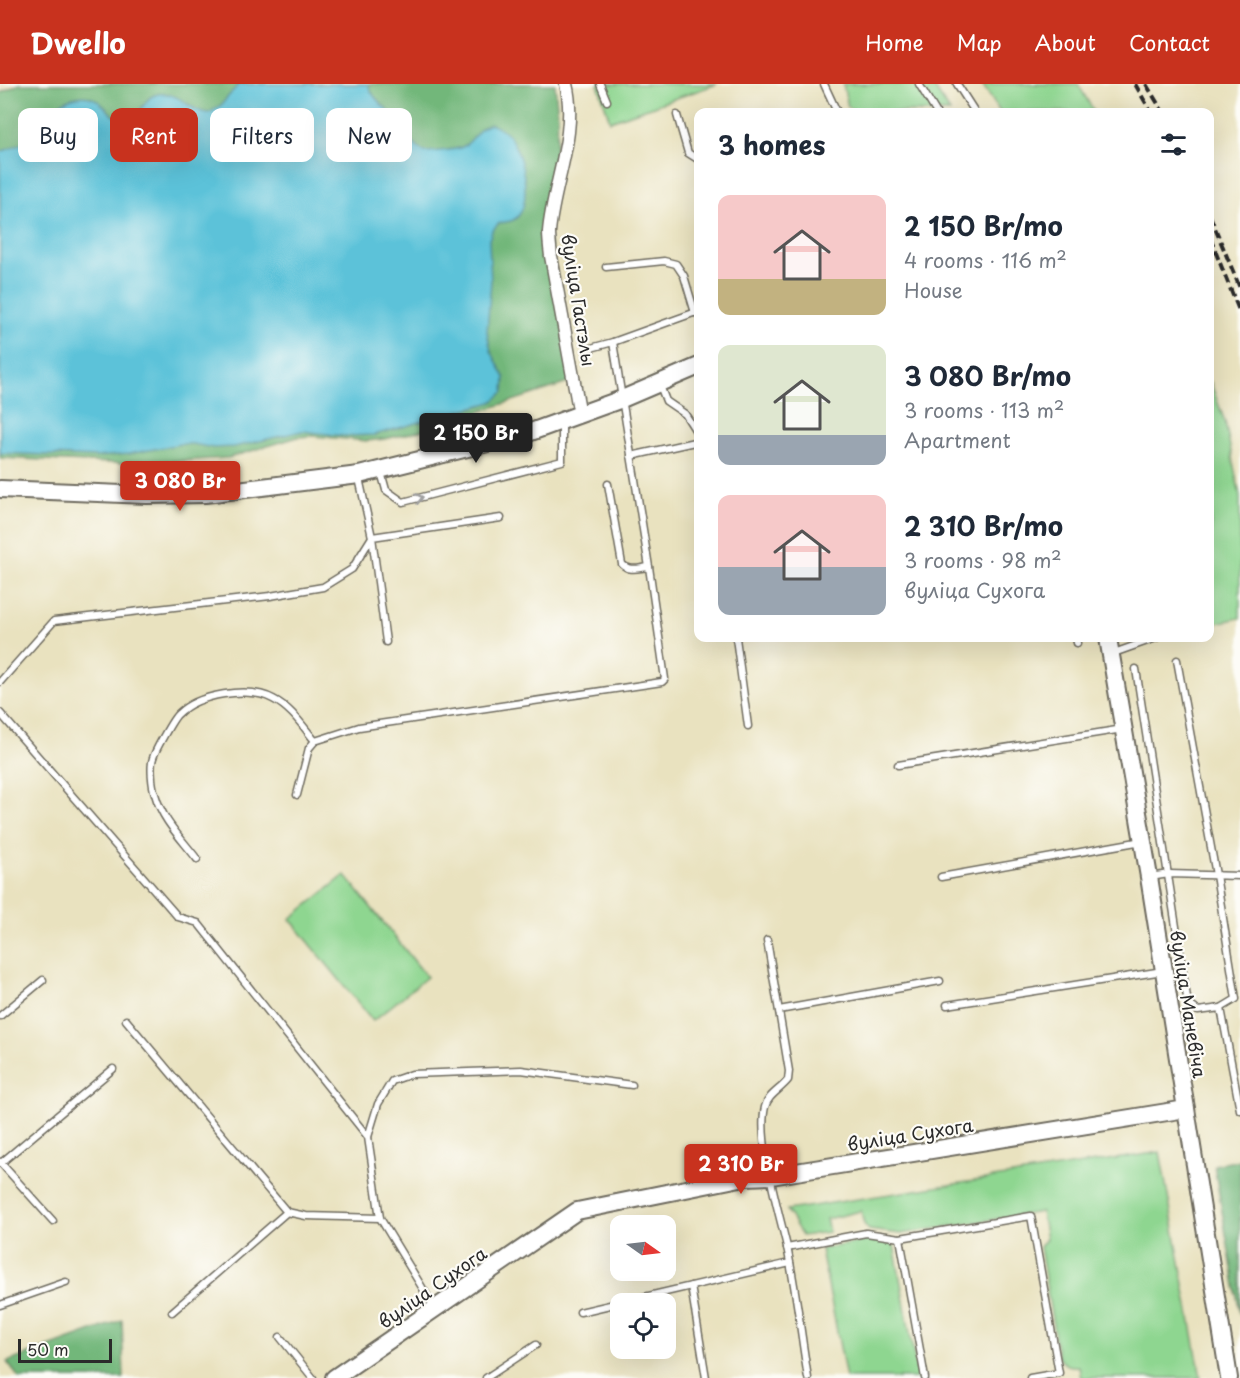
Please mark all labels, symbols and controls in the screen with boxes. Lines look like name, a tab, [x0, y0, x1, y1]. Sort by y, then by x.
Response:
text: Dwello	[30, 21, 126, 64]
text: Home	[865, 26, 924, 58]
text: Map	[957, 26, 1002, 58]
text: About	[1035, 26, 1096, 58]
text: Contact	[1129, 26, 1210, 58]
chip: Buy	[18, 108, 98, 162]
chip: Rent	[110, 108, 198, 162]
chip: Filters	[210, 108, 314, 162]
chip: New	[326, 108, 412, 162]
text: 3 homes	[718, 125, 825, 164]
icon: filters	[1157, 128, 1190, 161]
text: 2 150 Br/mo	[904, 206, 1063, 245]
icon: home	[766, 219, 838, 291]
street label: вуліца Гастэлы	[555, 232, 603, 368]
text: 4 rooms · 116 m²	[904, 245, 1067, 275]
text: House	[904, 275, 963, 305]
text: 3 080 Br/mo	[904, 356, 1071, 395]
icon: home	[766, 369, 838, 441]
text: 3 rooms · 113 m²	[904, 395, 1064, 425]
pin: 2 150 Br	[414, 413, 538, 464]
text: 2 150 Br	[433, 417, 519, 447]
text: Apartment	[904, 425, 1011, 455]
pin: 3 080 Br	[118, 461, 242, 512]
text: 3 080 Br	[134, 465, 226, 495]
one-way arrow	[413, 492, 423, 505]
text: 2 310 Br/mo	[904, 506, 1063, 545]
icon: home	[766, 519, 838, 591]
text: 3 rooms · 98 m²	[904, 545, 1062, 575]
text: вуліца Сухога	[904, 575, 1045, 605]
street label: вуліца Маневіча	[1164, 928, 1214, 1080]
street label: вуліца Сухога	[845, 1111, 976, 1157]
pin: 2 310 Br	[679, 1144, 803, 1195]
text: 2 310 Br	[698, 1148, 784, 1178]
north arrow	[610, 1215, 676, 1281]
map controls	[610, 1215, 676, 1359]
street label: вуліца Сухога	[372, 1239, 492, 1335]
button: locate	[610, 1293, 676, 1359]
scale bar	[18, 1336, 112, 1364]
text: 50 m	[27, 1337, 68, 1361]

